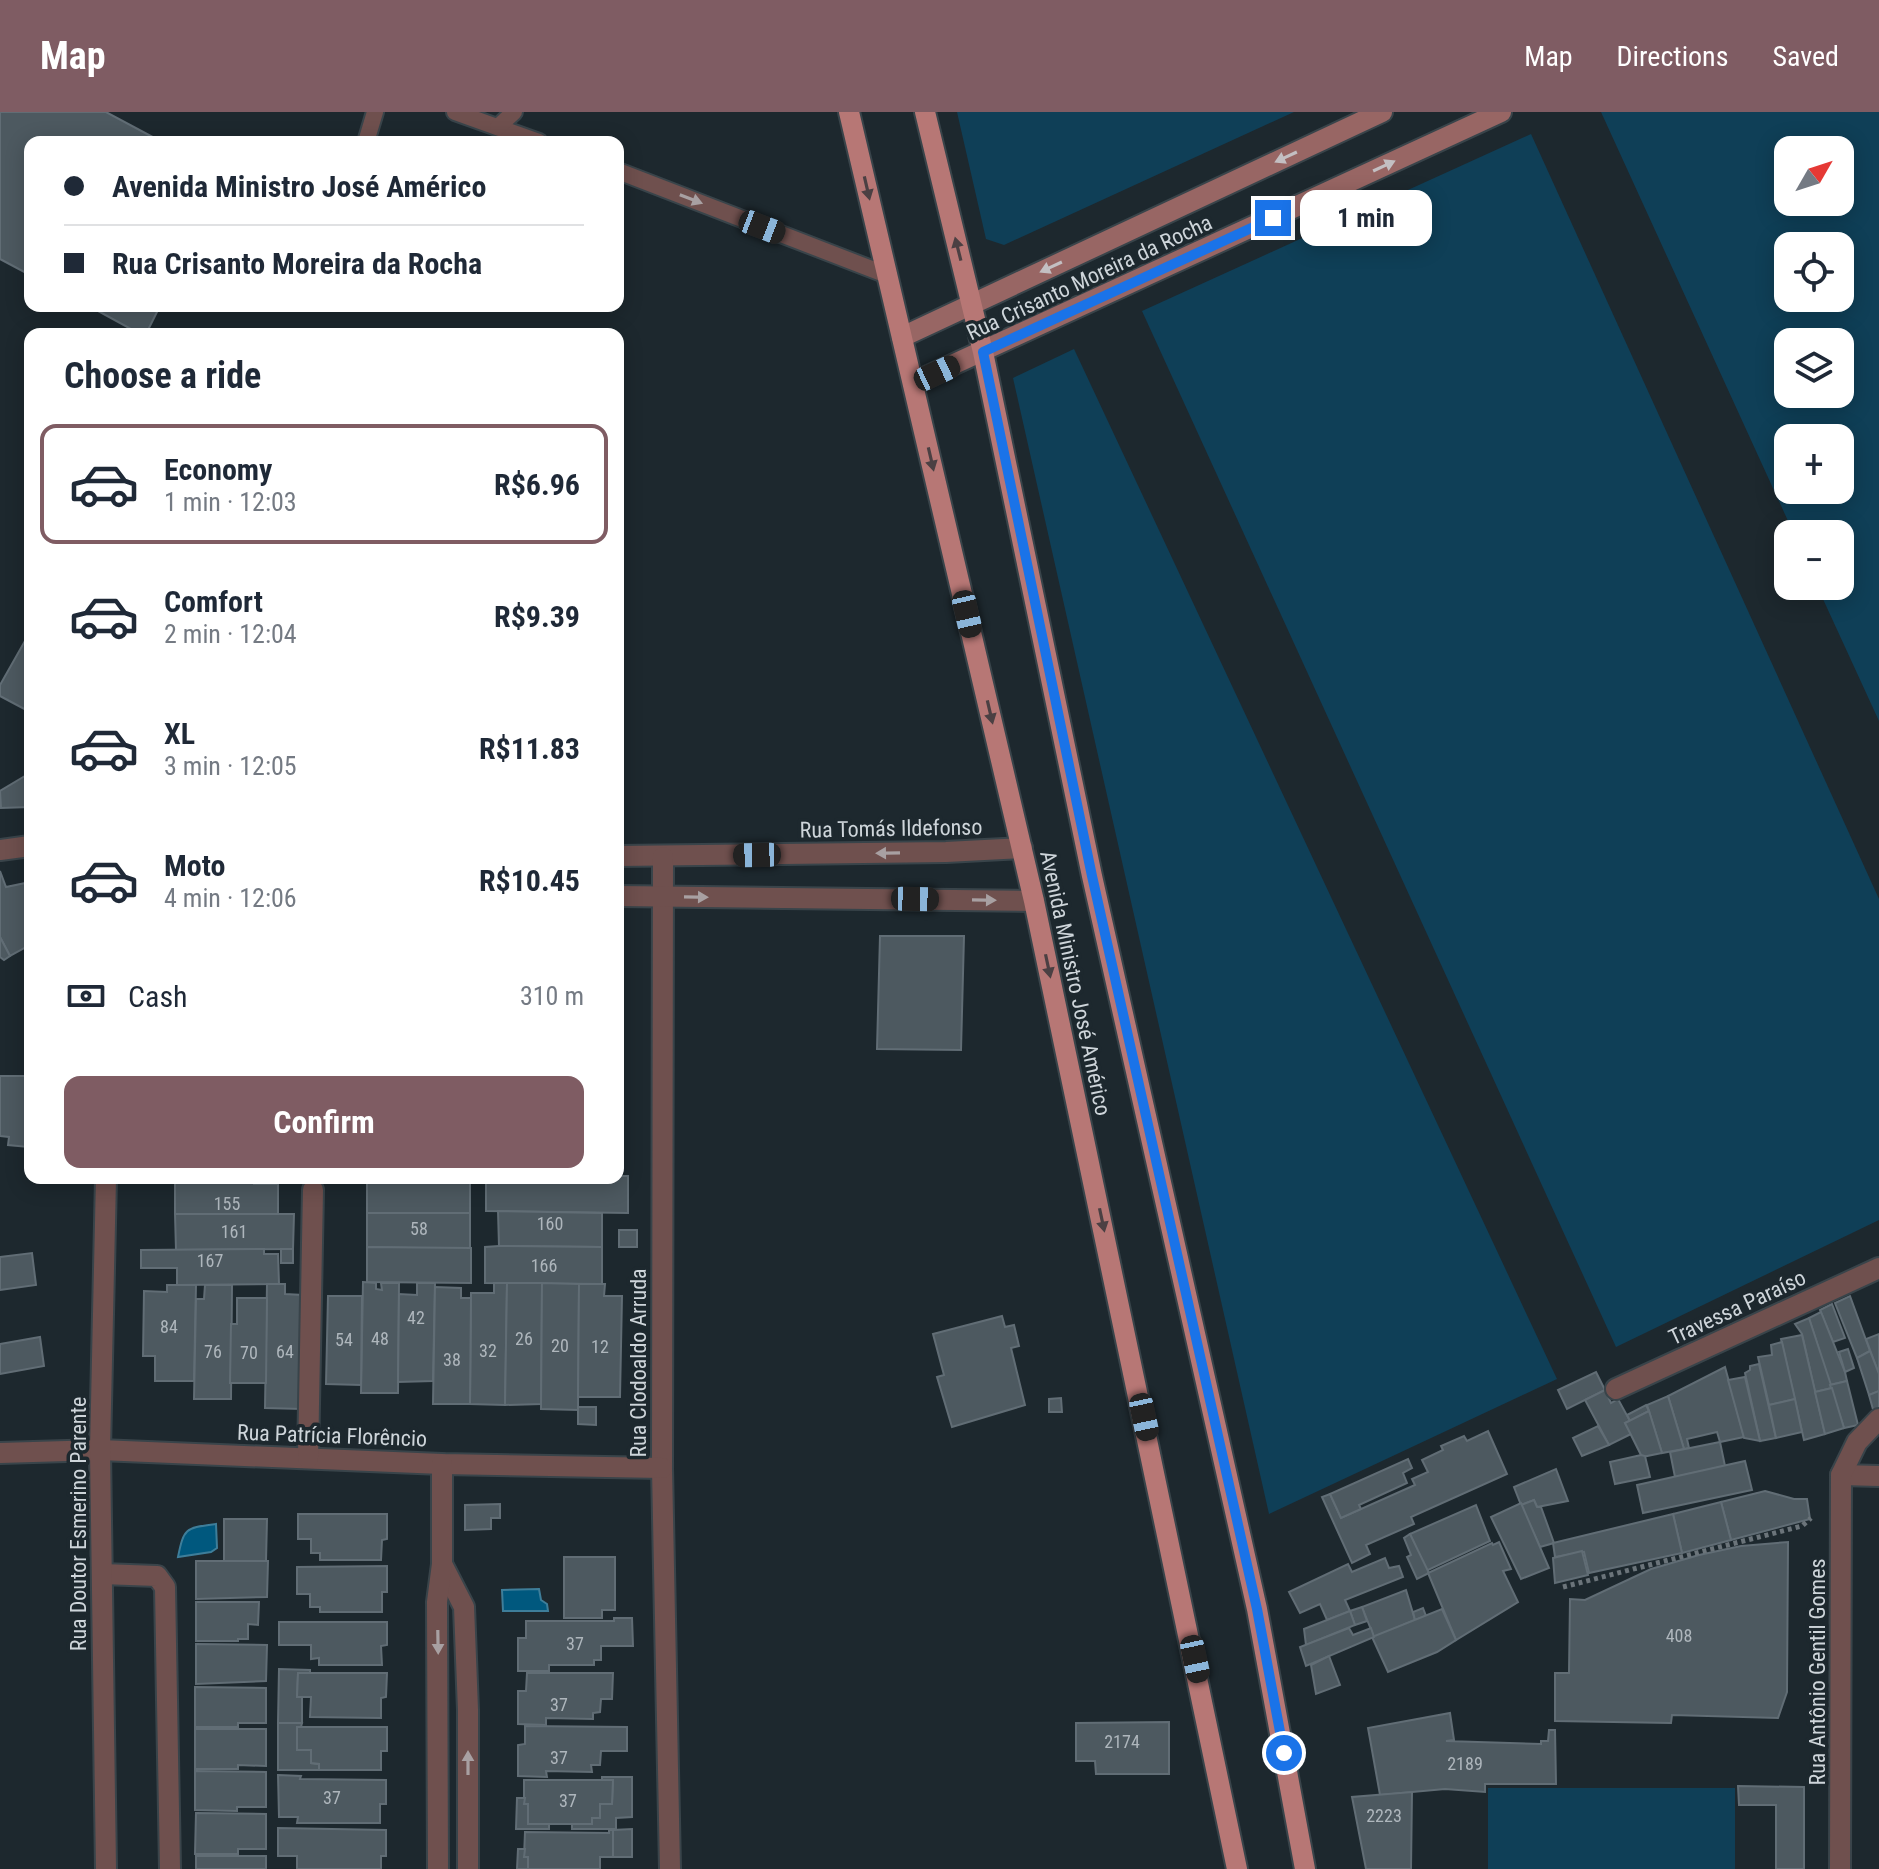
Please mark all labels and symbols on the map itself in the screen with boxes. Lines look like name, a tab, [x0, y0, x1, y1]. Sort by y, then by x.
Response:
north arrow	[1774, 136, 1854, 216]
one-way arrow	[1275, 150, 1298, 164]
one-way arrow	[1373, 159, 1396, 173]
one-way arrow	[861, 176, 874, 201]
callout: 1 min	[1301, 190, 1433, 246]
one-way arrow	[679, 193, 703, 206]
route end	[1255, 200, 1291, 236]
car	[735, 207, 789, 247]
street label: Rua Crisanto Moreira da Rocha	[963, 210, 1216, 345]
one-way arrow	[952, 236, 964, 261]
one-way arrow	[1039, 261, 1063, 274]
car	[910, 352, 964, 394]
one-way arrow	[925, 447, 938, 472]
car	[950, 588, 984, 640]
one-way arrow	[984, 700, 997, 725]
street label: Rua Tomás Ildefonso	[799, 814, 983, 843]
car	[733, 843, 781, 867]
one-way arrow	[875, 847, 900, 859]
street label: Avenida Ministro José Américo	[1035, 848, 1116, 1118]
car	[891, 887, 939, 911]
one-way arrow	[684, 891, 709, 903]
one-way arrow	[972, 894, 997, 906]
one-way arrow	[1042, 954, 1055, 979]
house number: 155	[214, 1193, 240, 1214]
one-way arrow	[1096, 1208, 1109, 1233]
house number: 160	[537, 1213, 563, 1234]
house number: 58	[410, 1218, 428, 1239]
house number: 161	[221, 1221, 247, 1242]
house number: 167	[197, 1250, 223, 1271]
house number: 166	[531, 1255, 557, 1276]
street label: Travessa Paraíso	[1665, 1265, 1810, 1350]
street label: Rua Clodoaldo Arruda	[626, 1268, 651, 1458]
house number: 42	[407, 1307, 425, 1328]
house number: 84	[160, 1316, 178, 1337]
house number: 48	[371, 1328, 389, 1349]
house number: 26	[515, 1328, 533, 1349]
house number: 54	[335, 1329, 353, 1350]
house number: 20	[551, 1335, 569, 1356]
house number: 12	[591, 1336, 609, 1357]
house number: 32	[479, 1340, 497, 1361]
house number: 76	[204, 1341, 222, 1362]
house number: 64	[276, 1341, 294, 1362]
house number: 70	[240, 1342, 258, 1363]
house number: 38	[443, 1349, 461, 1370]
car	[1127, 1391, 1161, 1443]
street label: Rua Doutor Esmerino Parente	[66, 1397, 91, 1651]
street label: Rua Patrícia Florêncio	[237, 1420, 427, 1451]
street label: Rua Antônio Gentil Gomes	[1805, 1559, 1830, 1785]
house number: 408	[1666, 1625, 1692, 1646]
one-way arrow	[432, 1630, 444, 1655]
house number: 37	[566, 1633, 584, 1654]
car	[1178, 1633, 1212, 1685]
house number: 37	[550, 1694, 568, 1715]
house number: 2174	[1104, 1731, 1140, 1752]
route start	[1266, 1735, 1302, 1771]
house number: 37	[550, 1747, 568, 1768]
one-way arrow	[462, 1750, 474, 1775]
house number: 2189	[1447, 1753, 1483, 1774]
house number: 37	[323, 1787, 341, 1808]
house number: 37	[559, 1790, 577, 1811]
house number: 2223	[1366, 1805, 1402, 1826]

